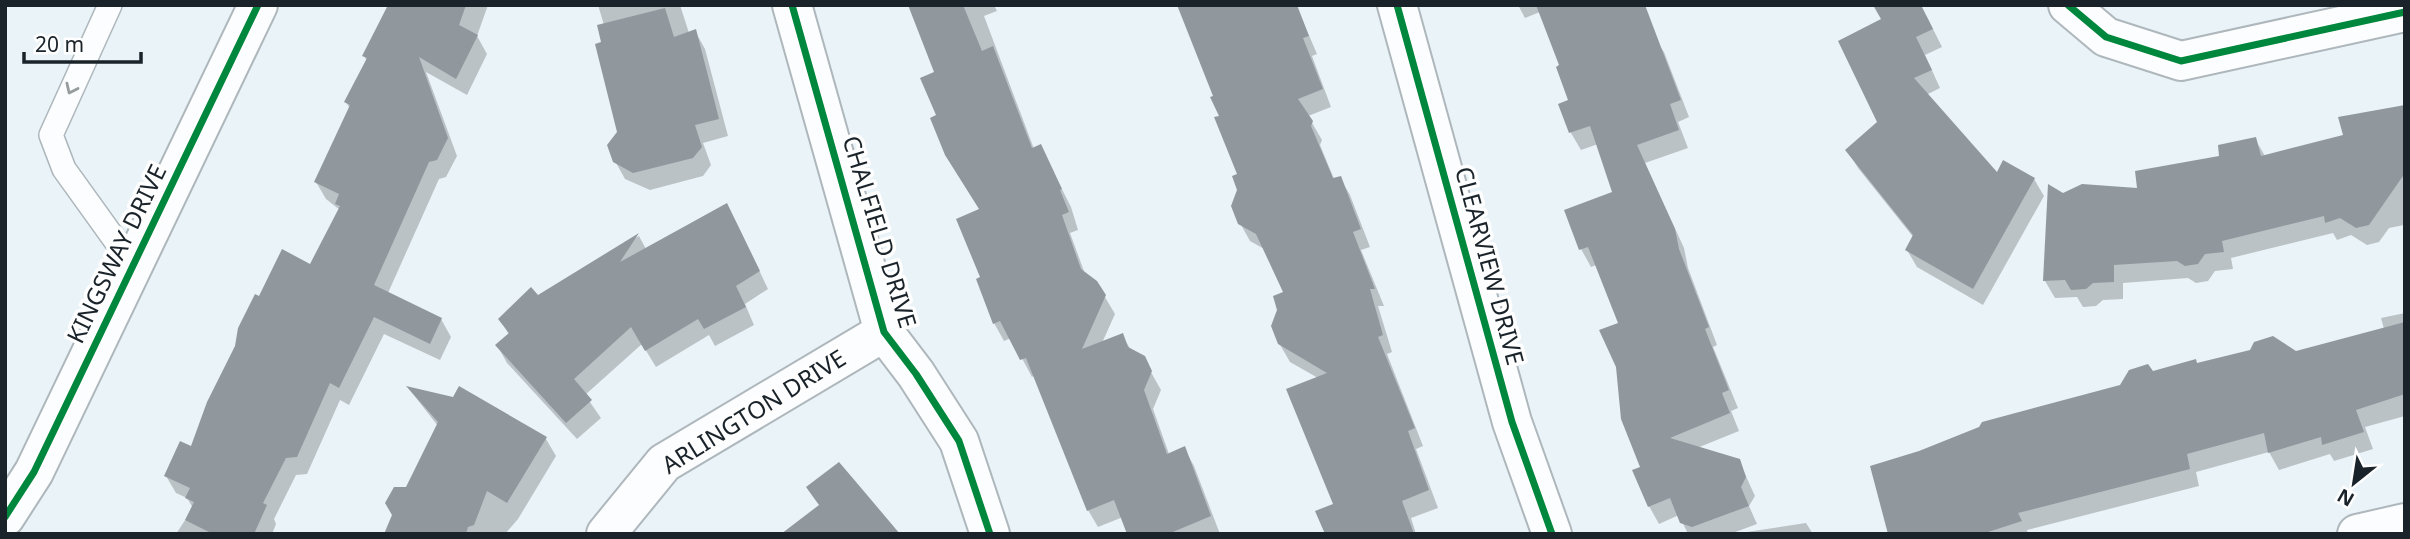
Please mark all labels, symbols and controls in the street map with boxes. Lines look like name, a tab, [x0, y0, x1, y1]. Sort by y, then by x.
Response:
scale bar	[24, 21, 142, 65]
text: 20 m	[35, 30, 84, 58]
one-way arrow	[66, 82, 80, 95]
street label: CHALFIELD DRIVE	[835, 131, 925, 332]
street label: KINGSWAY DRIVE	[58, 158, 173, 348]
street label: CLEARVIEW DRIVE	[1448, 163, 1533, 368]
street label: ARLINGTON DRIVE	[655, 341, 851, 481]
north arrow	[2319, 448, 2389, 518]
text: N	[2332, 483, 2359, 513]

